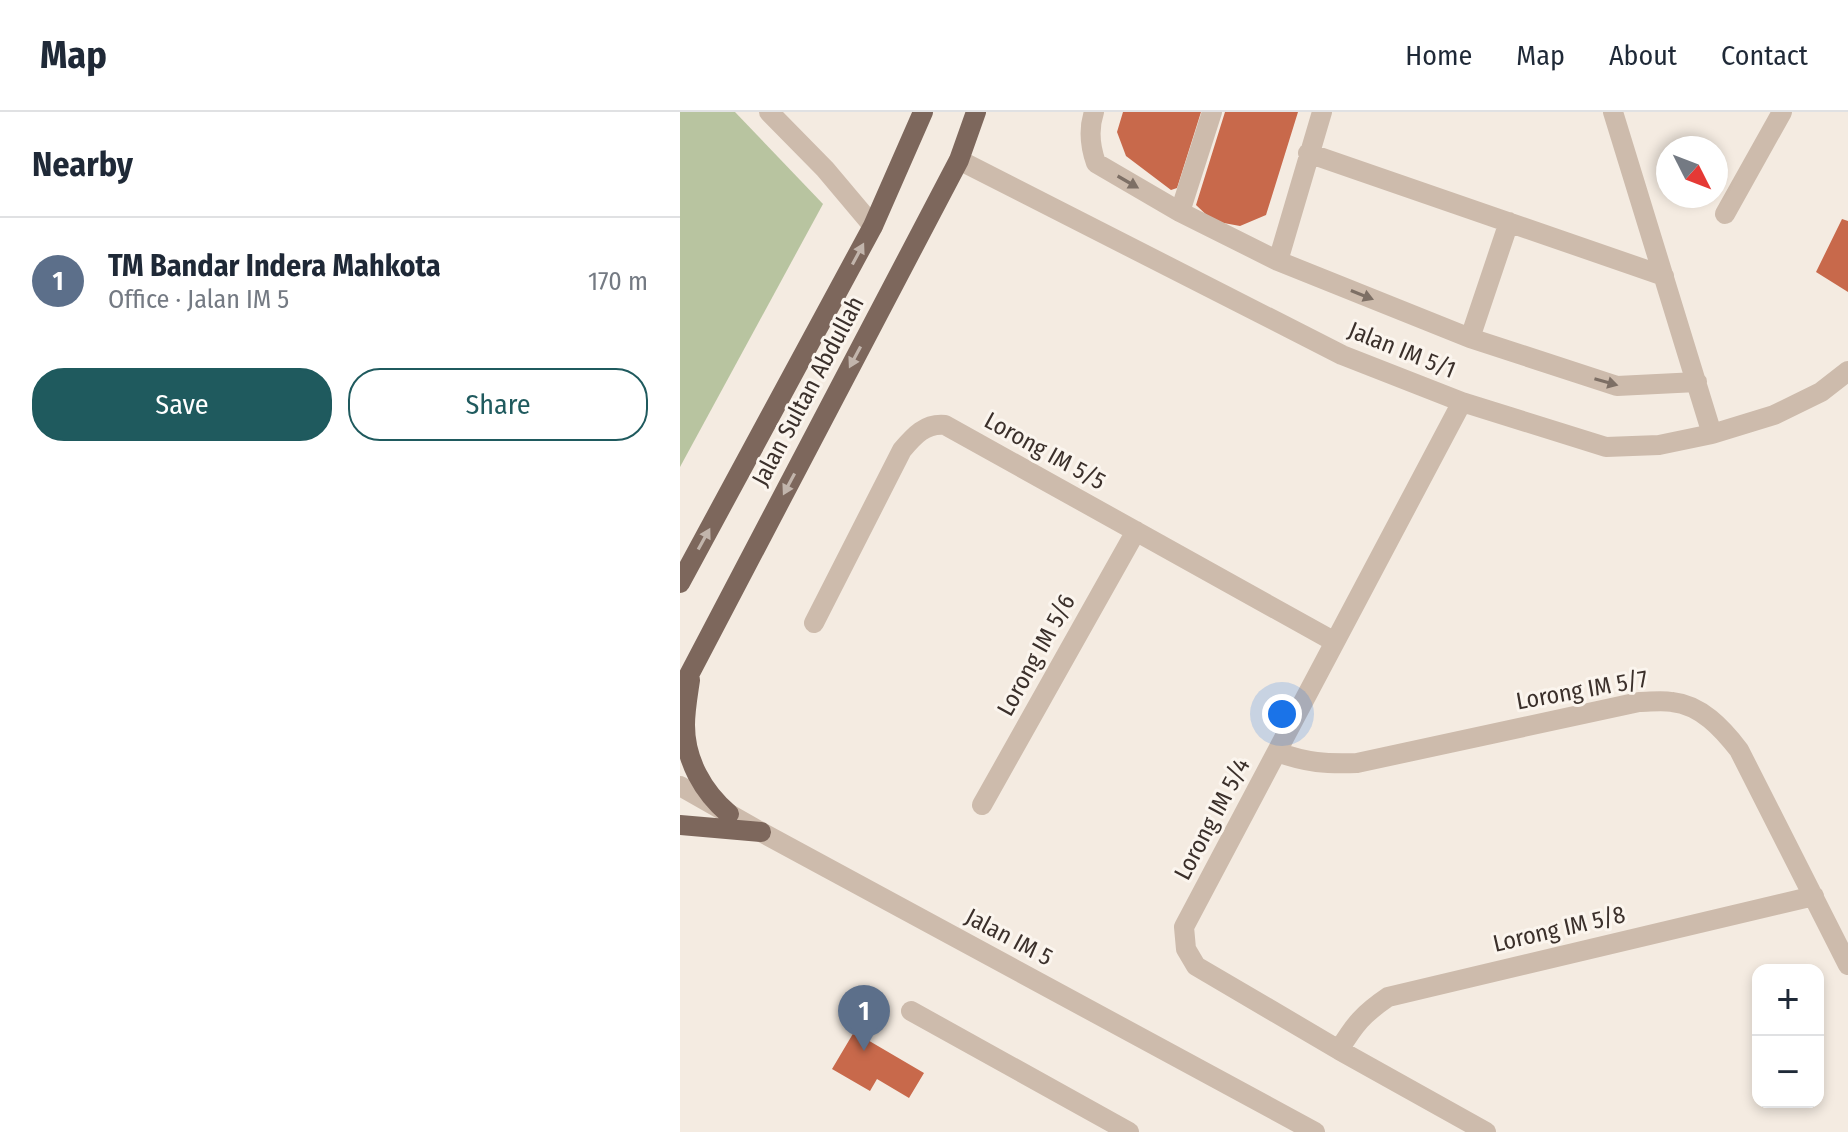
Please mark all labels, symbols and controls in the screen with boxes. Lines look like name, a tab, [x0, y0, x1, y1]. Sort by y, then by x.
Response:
text: Map	[40, 32, 107, 78]
text: Home	[1405, 39, 1472, 72]
text: Map	[1516, 39, 1565, 72]
text: About	[1609, 39, 1677, 72]
text: Contact	[1721, 39, 1808, 72]
north arrow	[1656, 136, 1728, 208]
text: Nearby	[32, 144, 133, 185]
one-way arrow	[1117, 175, 1139, 189]
one-way arrow	[851, 243, 865, 266]
text: TM Bandar Indera Mahkota	[108, 248, 441, 284]
text: 1	[53, 266, 64, 297]
text: 170 m	[588, 266, 648, 297]
text: Office · Jalan IM 5	[108, 284, 289, 315]
one-way arrow	[1350, 288, 1374, 301]
street label: Jalan Sultan Abdullah	[746, 291, 870, 491]
street label: Jalan IM 5/1	[1344, 316, 1460, 384]
one-way arrow	[849, 346, 862, 369]
button: Save	[32, 368, 332, 441]
button: Share	[348, 368, 648, 441]
one-way arrow	[1595, 376, 1619, 389]
street label: Lorong IM 5/5	[980, 406, 1110, 496]
one-way arrow	[782, 473, 795, 496]
one-way arrow	[696, 528, 710, 550]
street label: Lorong IM 5/6	[991, 589, 1081, 721]
street label: Lorong IM 5/7	[1514, 665, 1650, 715]
your location	[1262, 694, 1302, 734]
street label: Lorong IM 5/4	[1168, 753, 1256, 885]
street label: Lorong IM 5/8	[1490, 900, 1628, 958]
street label: Jalan IM 5	[961, 902, 1057, 972]
map controls	[1752, 964, 1824, 1108]
button: +	[1752, 964, 1824, 1036]
pin: 1	[838, 985, 890, 1051]
button: −	[1752, 1036, 1824, 1108]

